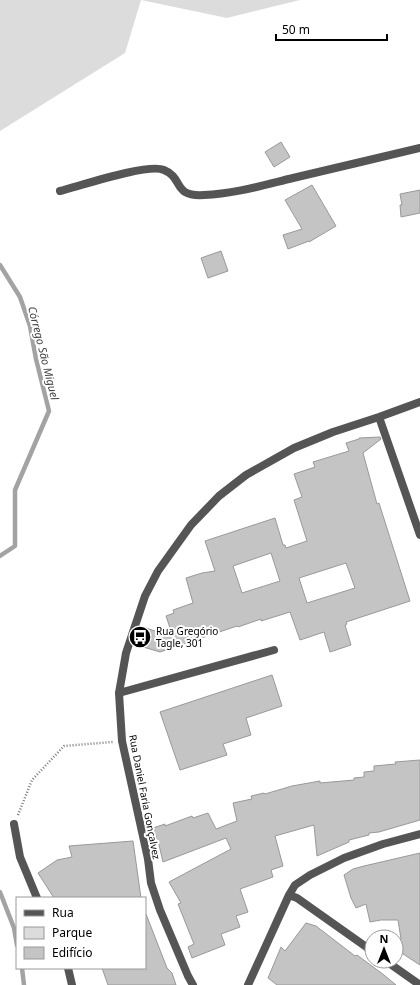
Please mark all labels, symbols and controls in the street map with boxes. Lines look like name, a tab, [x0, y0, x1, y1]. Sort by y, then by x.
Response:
scale bar	[276, 16, 387, 42]
text: 50 m	[282, 21, 310, 38]
water label: Córrego São Miguel	[25, 305, 63, 403]
bus stop icon: Rua Gregório Tagle, 301	[127, 624, 153, 650]
place label: Rua Gregório Tagle, 301	[156, 624, 218, 650]
street label: Rua Daniel Faria Gonçalvez	[126, 734, 164, 861]
legend	[16, 897, 146, 969]
text: Rua	[52, 904, 74, 921]
text: Parque	[52, 924, 93, 941]
north arrow	[364, 929, 404, 969]
text: N	[380, 931, 388, 946]
text: Edifício	[52, 944, 93, 961]

